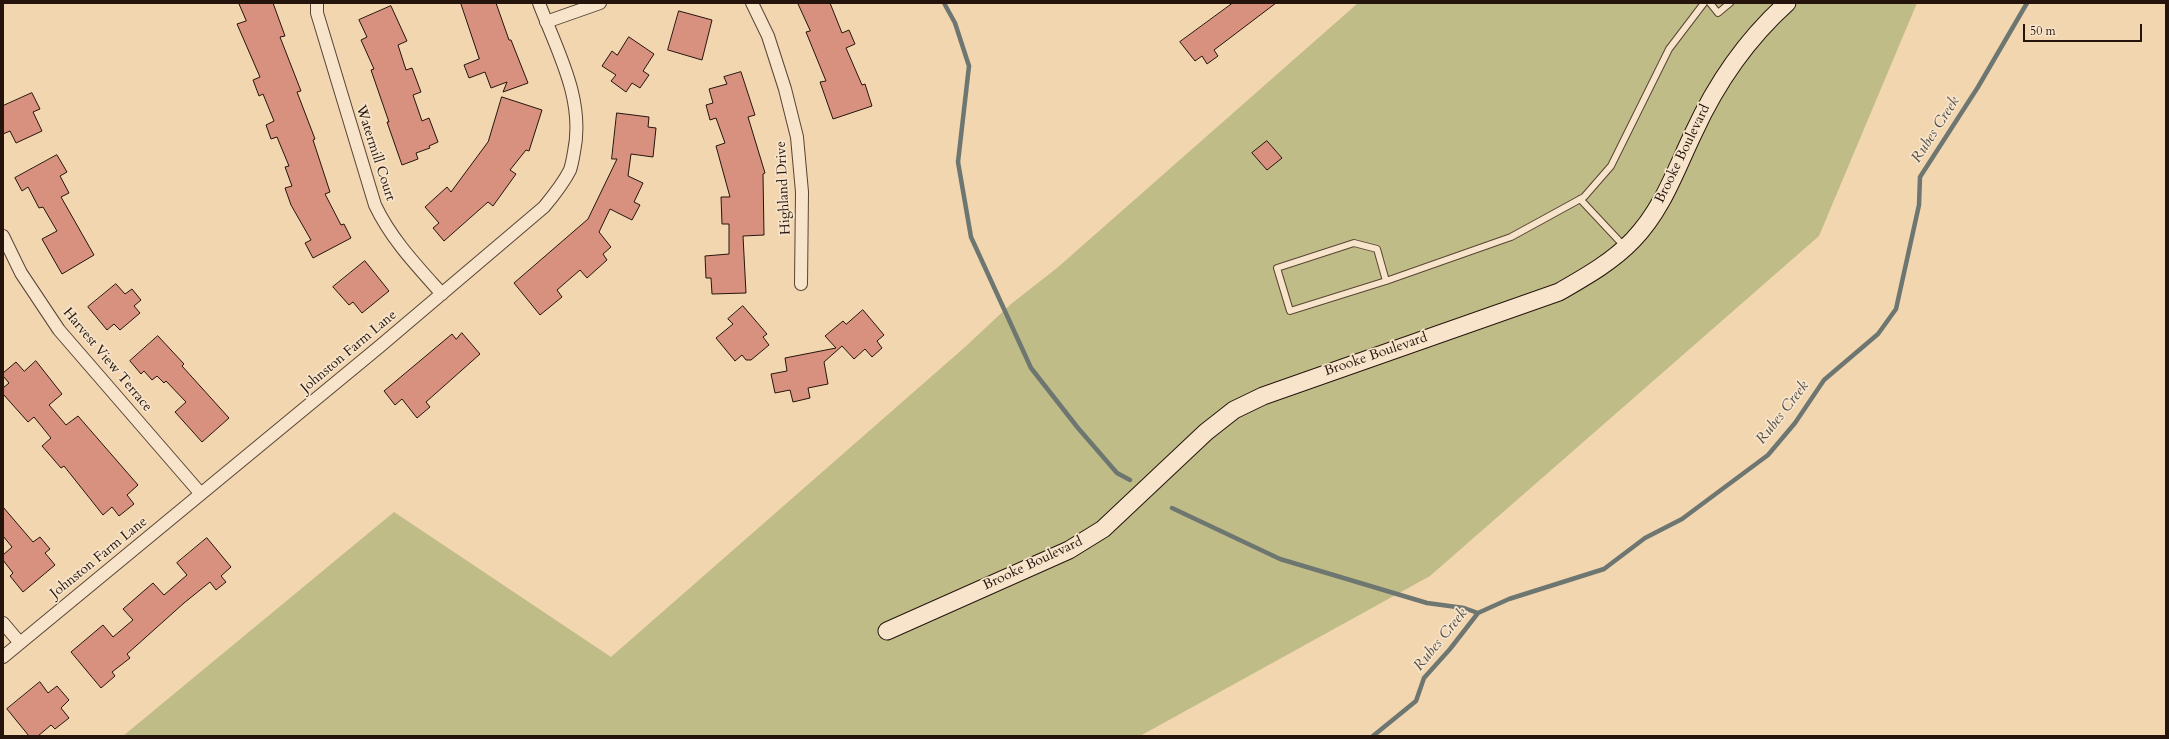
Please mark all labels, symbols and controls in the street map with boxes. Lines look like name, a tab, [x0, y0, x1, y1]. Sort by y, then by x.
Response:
scale bar	[2025, 16, 2144, 42]
text: 50 m	[2030, 23, 2056, 39]
water label: Rubes Creek	[1908, 94, 1964, 166]
street label: Brooke Boulevard	[1652, 102, 1714, 206]
street label: Watermill Court	[352, 103, 398, 203]
street label: Highland Drive	[773, 141, 795, 235]
street label: Harvest View Terrace	[59, 305, 155, 415]
street label: Johnston Farm Lane	[298, 307, 400, 397]
street label: Brooke Boulevard	[1322, 330, 1430, 380]
water label: Rubes Creek	[1753, 378, 1813, 448]
street label: Johnston Farm Lane	[47, 514, 151, 602]
street label: Brooke Boulevard	[981, 534, 1085, 594]
water label: Rubes Creek	[1410, 605, 1472, 675]

